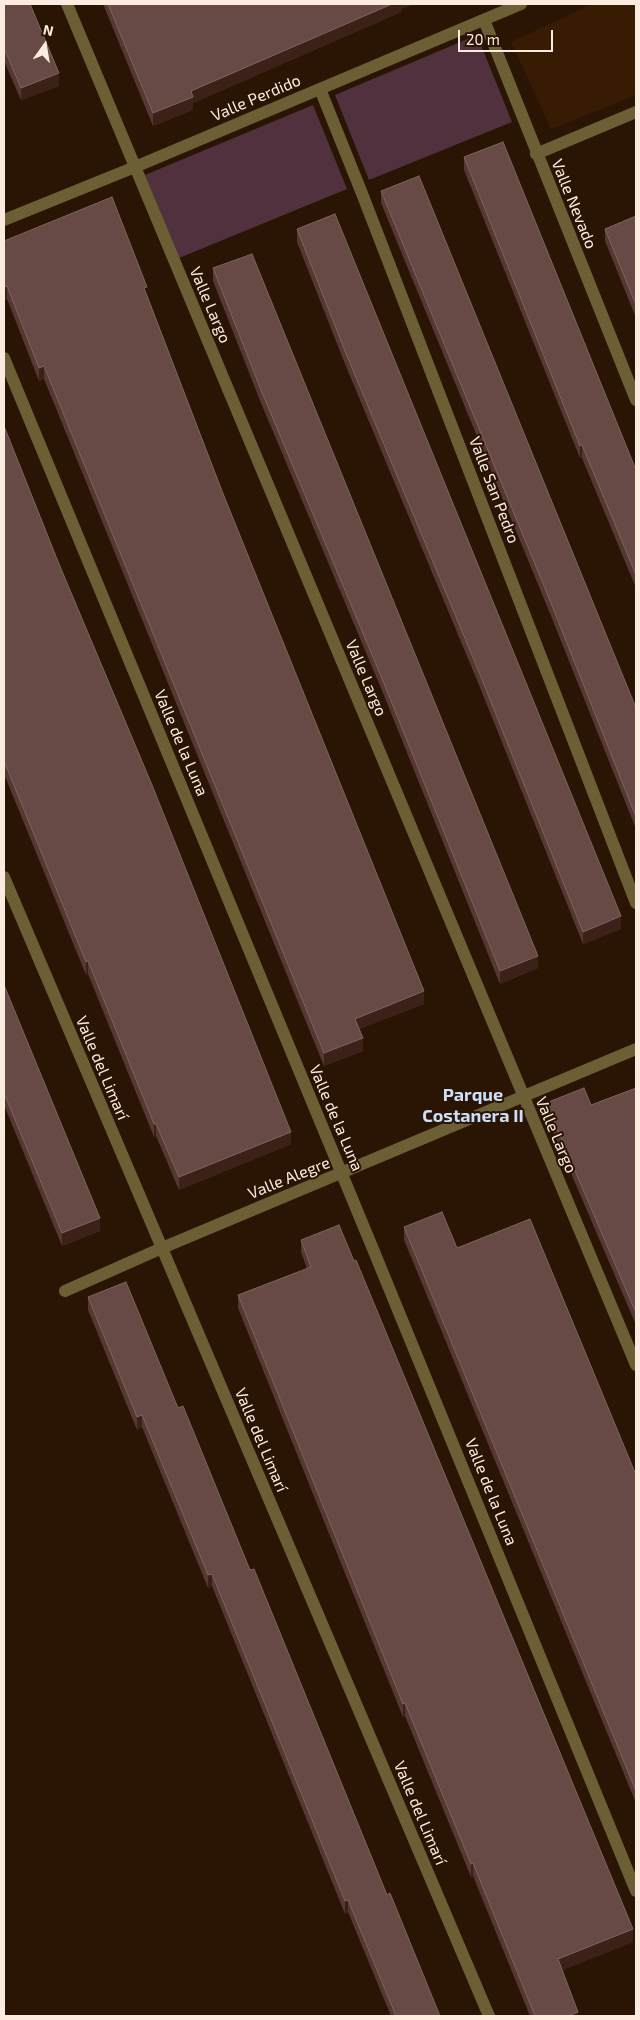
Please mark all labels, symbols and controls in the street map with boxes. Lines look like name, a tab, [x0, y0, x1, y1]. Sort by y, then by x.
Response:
north arrow	[20, 20, 70, 70]
text: N	[42, 20, 55, 39]
scale bar	[460, 20, 555, 52]
text: 20 m	[466, 30, 500, 48]
street label: Valle Perdido	[208, 71, 304, 125]
street label: Valle Nevado	[547, 156, 601, 252]
street label: Valle Largo	[185, 264, 235, 346]
street label: Valle San Pedro	[465, 434, 523, 546]
street label: Valle Largo	[341, 637, 391, 719]
street label: Valle de la Luna	[150, 687, 212, 799]
street label: Valle del Limarí	[71, 1013, 133, 1123]
street label: Valle de la Luna	[305, 1062, 367, 1174]
district label: Parque Costanera II	[422, 1084, 524, 1126]
street label: Valle Largo	[531, 1094, 581, 1176]
street label: Valle Alegre	[245, 1153, 333, 1203]
street label: Valle del Limarí	[230, 1385, 292, 1495]
street label: Valle de la Luna	[461, 1436, 521, 1548]
street label: Valle del Limarí	[389, 1758, 451, 1868]

